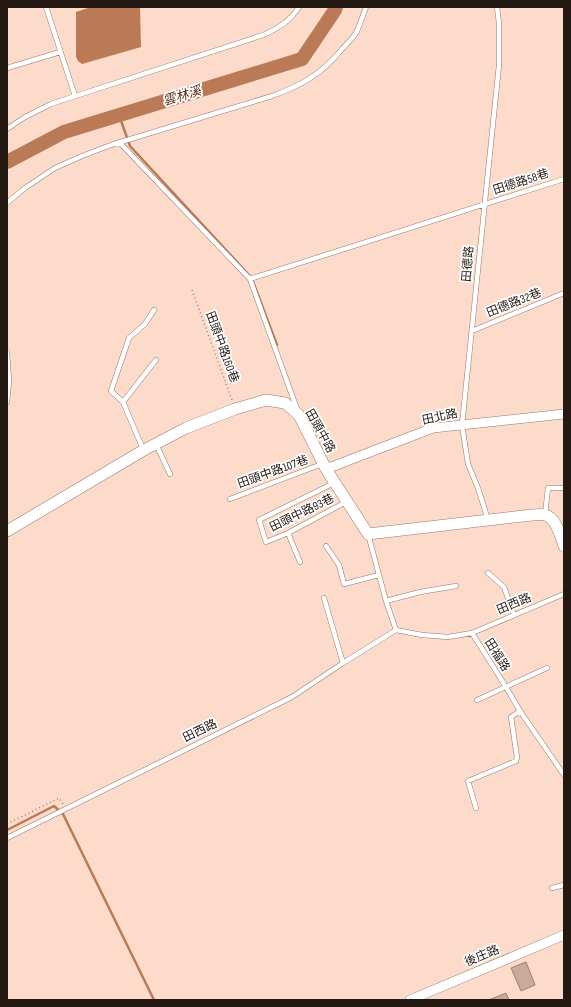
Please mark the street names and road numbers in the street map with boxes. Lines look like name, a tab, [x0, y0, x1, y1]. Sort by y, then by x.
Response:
street label: 田德路58巷	[491, 166, 551, 198]
street label: 田德路	[459, 245, 477, 283]
street label: 田德路32巷	[484, 285, 544, 321]
street label: 田頭中路160巷	[202, 309, 242, 385]
street label: 田頭中路	[302, 406, 338, 456]
street label: 田北路	[421, 406, 459, 428]
street label: 田頭中路107巷	[236, 452, 310, 492]
street label: 田頭中路93巷	[267, 491, 337, 535]
street label: 田西路	[494, 590, 534, 618]
street label: 田福路	[481, 636, 513, 674]
street label: 田西路	[181, 716, 219, 746]
street label: 後庄路	[462, 942, 502, 970]

